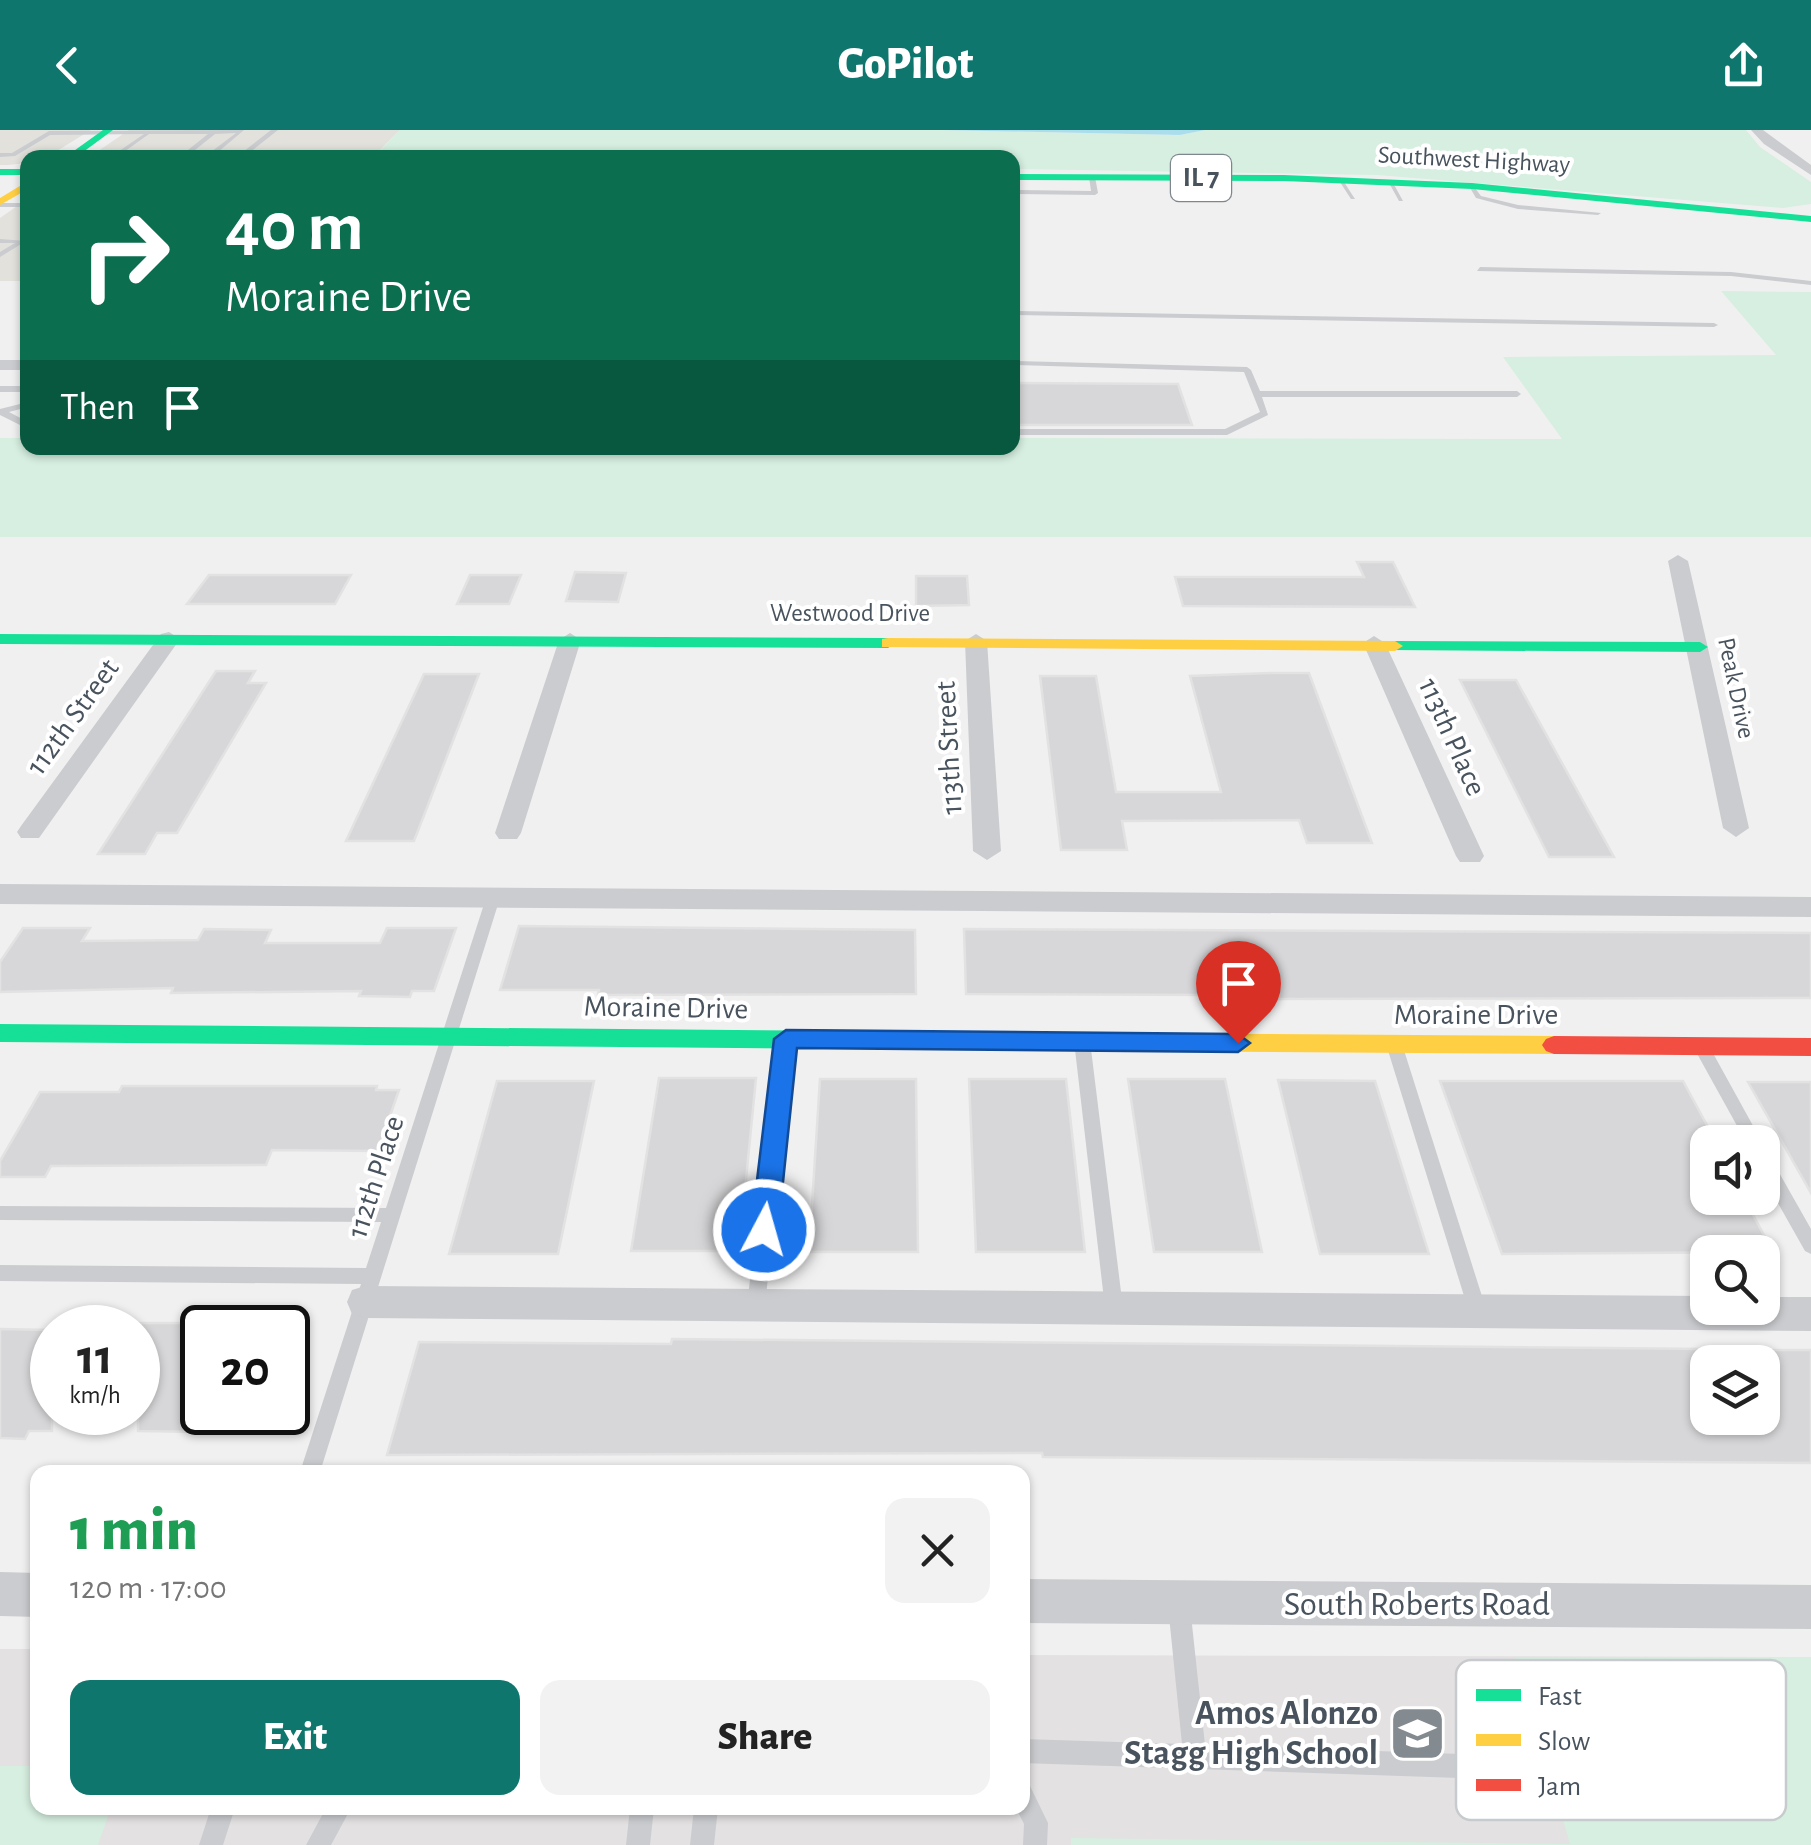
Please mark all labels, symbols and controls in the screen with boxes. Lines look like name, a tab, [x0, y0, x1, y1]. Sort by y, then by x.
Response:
icon: back	[40, 38, 95, 93]
icon: share	[1716, 38, 1771, 93]
text: GoPilot	[838, 42, 973, 87]
street label: Southwest Highway	[1377, 142, 1571, 178]
road number: IL 7	[1171, 155, 1231, 201]
icon: right	[60, 190, 190, 320]
text: 40 m	[225, 193, 364, 263]
text: Moraine Drive	[225, 275, 472, 320]
icon: arrive	[155, 380, 210, 435]
text: Then	[60, 389, 135, 427]
street label: Westwood Drive	[770, 601, 930, 626]
street label: Peak Drive	[1713, 635, 1759, 741]
street label: 112th Street	[21, 653, 125, 780]
street label: 113th Place	[1413, 674, 1491, 800]
street label: 113th Street	[930, 680, 967, 816]
pin	[1196, 941, 1281, 1044]
icon: arrive	[1211, 956, 1266, 1011]
street label: Moraine Drive	[583, 992, 749, 1024]
street label: Moraine Drive	[1394, 1000, 1558, 1030]
street label: 112th Place	[342, 1112, 410, 1242]
map controls	[1690, 1125, 1780, 1435]
button: sound	[1690, 1125, 1780, 1215]
position arrow	[712, 1178, 816, 1282]
button: search	[1690, 1235, 1780, 1325]
speed limit sign: 20	[180, 1305, 310, 1435]
text: 11	[77, 1333, 113, 1383]
button: layers	[1690, 1345, 1780, 1435]
text: km/h	[69, 1383, 121, 1408]
button: close	[885, 1498, 990, 1603]
text: 1 min	[70, 1501, 198, 1561]
text: 120 m · 17:00	[70, 1572, 227, 1604]
street label: South Roberts Road	[1284, 1587, 1550, 1622]
legend	[1456, 1660, 1786, 1820]
button: Exit	[70, 1680, 520, 1795]
button: Share	[540, 1680, 990, 1795]
text: Fast	[1538, 1683, 1582, 1711]
place label: Amos Alonzo Stagg High School	[1124, 1696, 1378, 1771]
school or university icon: Amos Alonzo Stagg High School	[1387, 1703, 1447, 1763]
text: Slow	[1538, 1728, 1590, 1756]
text: Jam	[1538, 1773, 1581, 1801]

